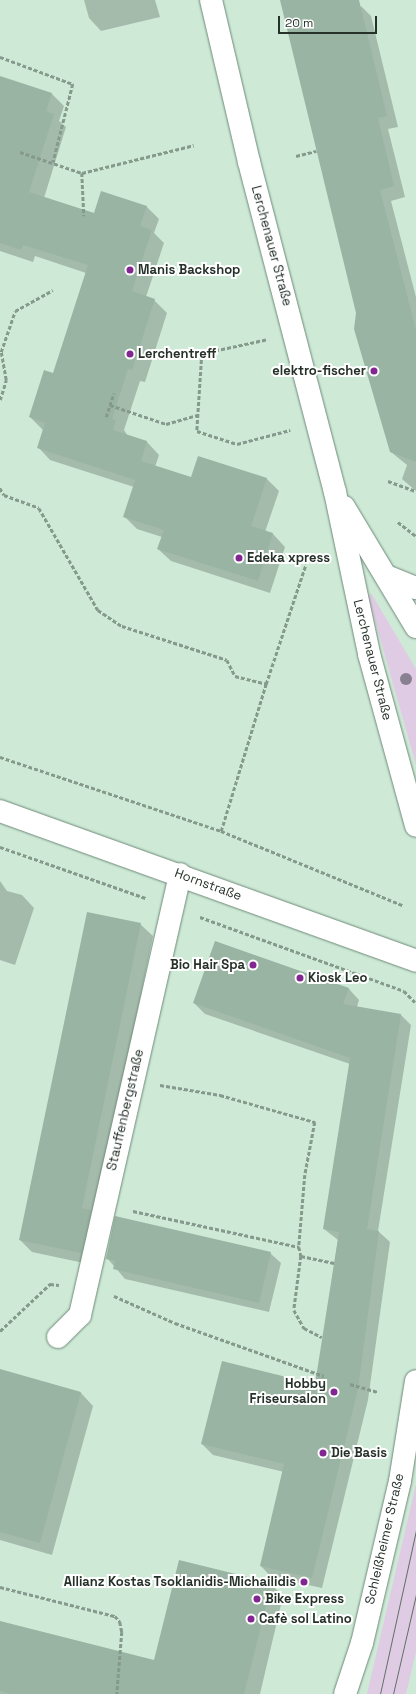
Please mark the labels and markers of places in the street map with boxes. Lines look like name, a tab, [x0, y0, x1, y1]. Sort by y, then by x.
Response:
place label: Manis Backshop	[138, 262, 240, 278]
marker: Manis Backshop	[125, 265, 135, 275]
place label: Lerchentreff	[138, 346, 216, 362]
marker: Lerchentreff	[125, 349, 135, 359]
place label: elektro-fischer	[272, 363, 366, 379]
marker: elektro-fischer	[369, 366, 379, 376]
place label: Edeka xpress	[247, 550, 330, 566]
marker: Edeka xpress	[234, 553, 244, 563]
place label: Bio Hair Spa	[170, 957, 245, 973]
marker: Bio Hair Spa	[248, 960, 258, 970]
place label: Kiosk Leo	[308, 970, 368, 986]
marker: Kiosk Leo	[295, 973, 305, 983]
place label: Hobby Friseursalon	[249, 1377, 326, 1408]
marker: Hobby Friseursalon	[329, 1387, 339, 1397]
place label: Die Basis	[331, 1445, 387, 1461]
marker: Die Basis	[318, 1448, 328, 1458]
place label: Allianz Kostas Tsoklanidis-Michailidis	[63, 1574, 296, 1590]
marker: Allianz Kostas Tsoklanidis-Michailidis	[299, 1577, 309, 1587]
place label: Bike Express	[265, 1591, 344, 1607]
marker: Bike Express	[252, 1594, 262, 1604]
place label: Cafè sol Latino	[259, 1611, 352, 1627]
marker: Cafè sol Latino	[246, 1614, 256, 1624]

